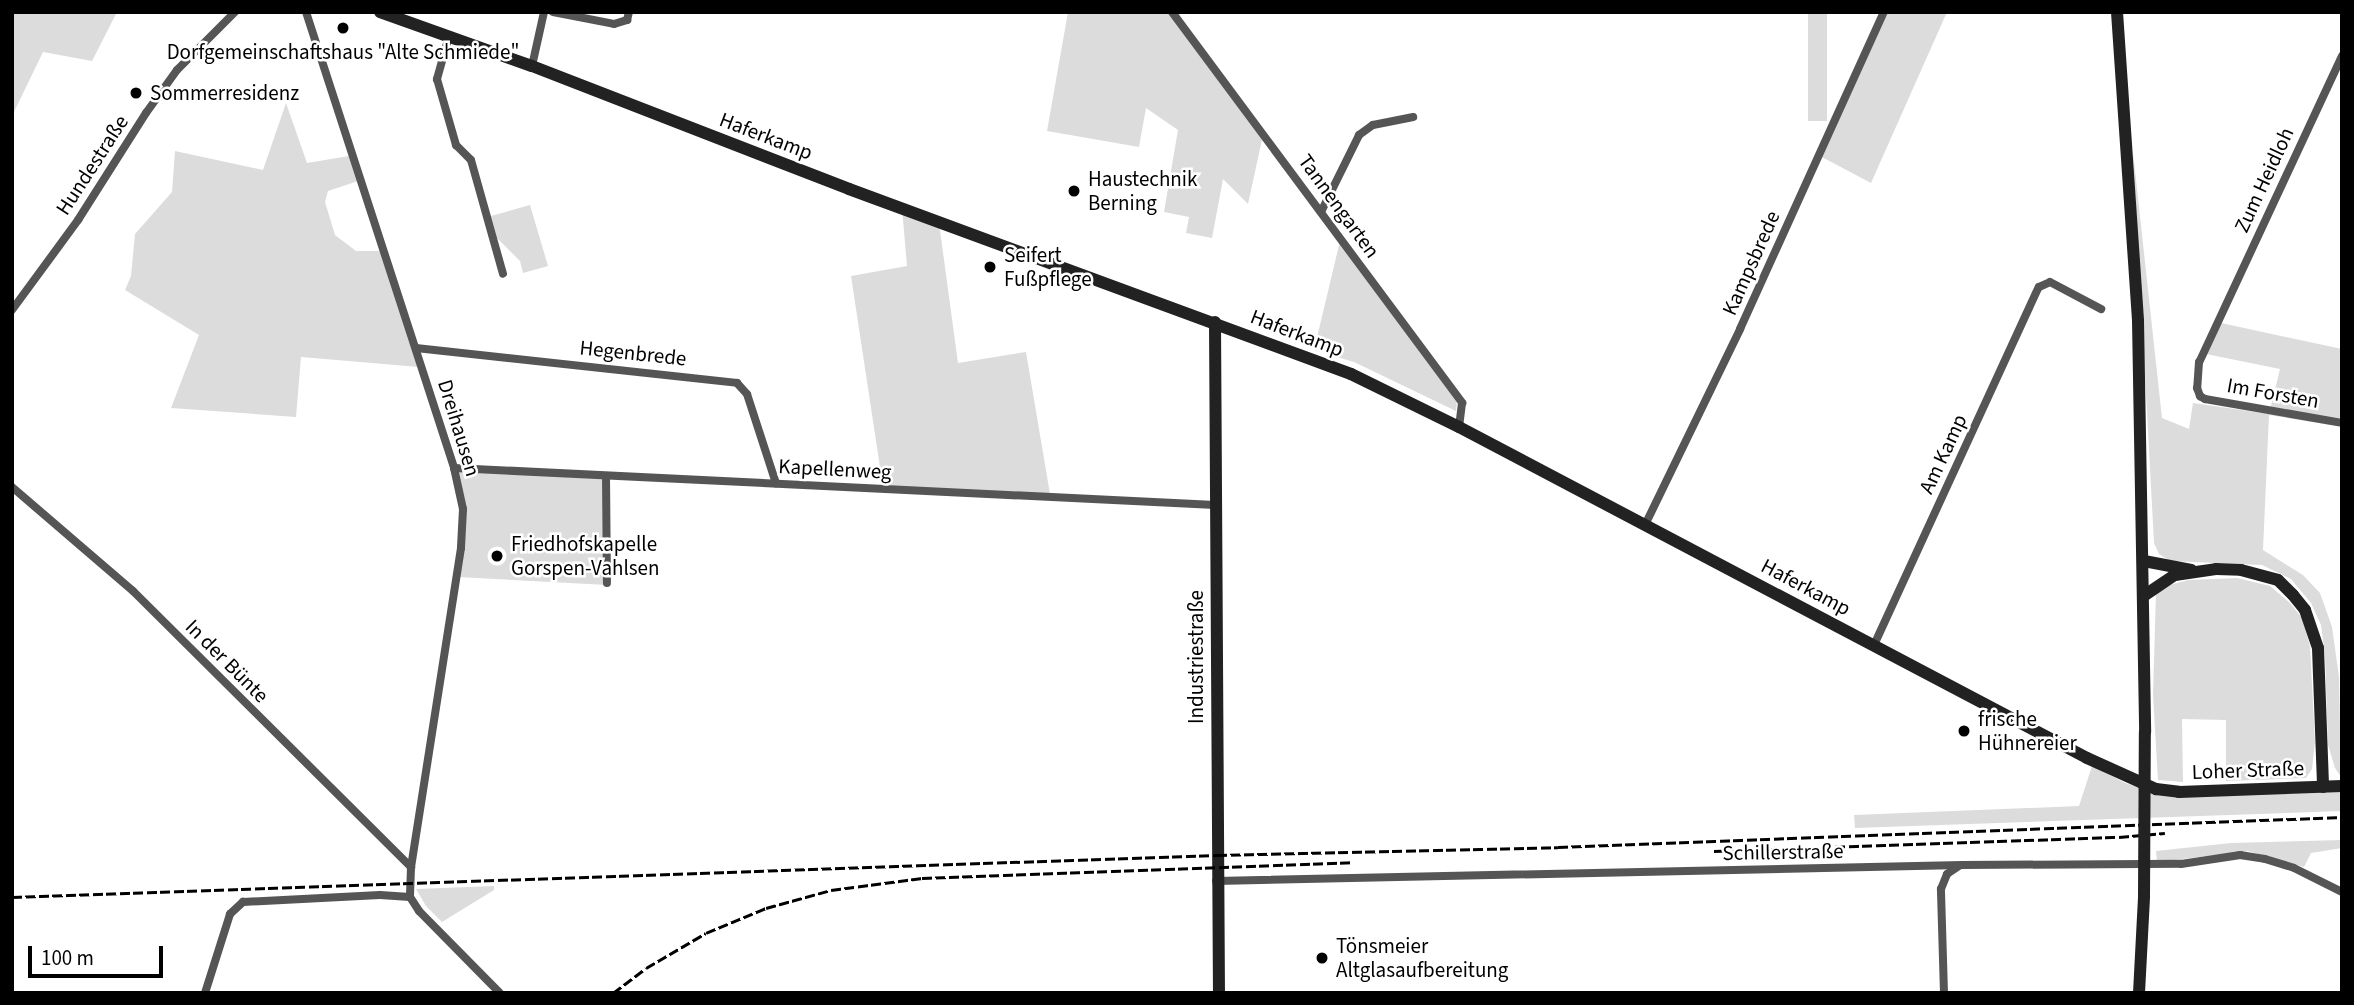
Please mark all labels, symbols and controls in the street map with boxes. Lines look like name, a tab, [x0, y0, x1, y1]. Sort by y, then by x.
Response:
marker: Dorfgemeinschaftshaus "Alte Schmiede"	[335, 20, 351, 36]
place label: Dorfgemeinschaftshaus "Alte Schmiede"	[167, 39, 519, 65]
place label: Sommerresidenz	[150, 80, 299, 106]
marker: Sommerresidenz	[128, 85, 144, 101]
street label: Haferkamp	[716, 107, 816, 165]
street label: Hundestraße	[50, 110, 134, 220]
street label: Zum Heidloh	[2229, 123, 2299, 237]
street label: Tannengarten	[1293, 149, 1385, 263]
place label: Haustechnik Berning	[1088, 166, 1197, 216]
marker: Haustechnik Berning	[1066, 183, 1082, 199]
street label: Kampsbrede	[1717, 207, 1785, 319]
place label: Seifert Fußpflege	[1004, 242, 1092, 292]
marker: Seifert Fußpflege	[982, 259, 998, 275]
street label: Haferkamp	[1247, 304, 1347, 362]
street label: Hegenbrede	[578, 335, 688, 371]
street label: Im Forsten	[2225, 373, 2321, 413]
street label: Dreihausen	[432, 377, 486, 479]
street label: Am Kamp	[1914, 410, 1972, 498]
street label: Kapellenweg	[778, 453, 892, 485]
place label: Friedhofskapelle Gorspen-Vahlsen	[511, 531, 659, 581]
marker: Friedhofskapelle Gorspen-Vahlsen	[489, 548, 505, 564]
street label: Haferkamp	[1757, 553, 1855, 621]
street label: Industriestraße	[1183, 590, 1209, 724]
street label: In der Bünte	[180, 614, 274, 708]
place label: frische Hühnereier	[1978, 706, 2077, 756]
marker: frische Hühnereier	[1956, 723, 1972, 739]
street label: Loher Straße	[2191, 755, 2305, 785]
street label: Schillerstraße	[1722, 838, 1844, 866]
scale bar	[32, 932, 166, 976]
place label: Tönsmeier Altglasaufbereitung	[1336, 933, 1508, 983]
text: 100 m	[41, 943, 94, 973]
marker: Tönsmeier Altglasaufbereitung	[1314, 950, 1330, 966]

